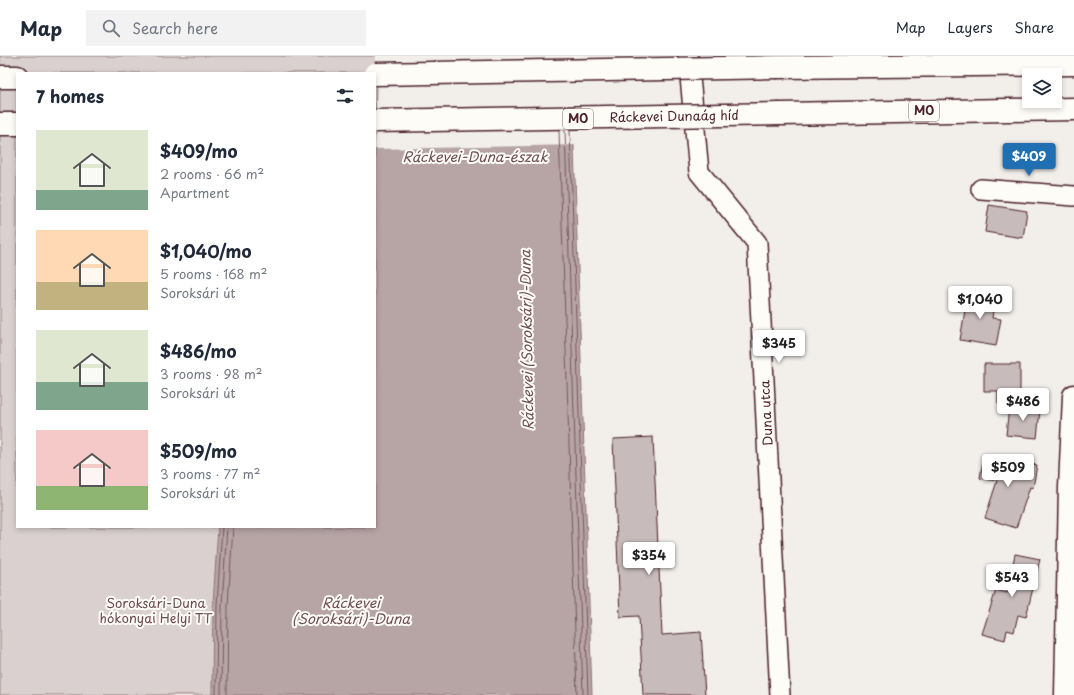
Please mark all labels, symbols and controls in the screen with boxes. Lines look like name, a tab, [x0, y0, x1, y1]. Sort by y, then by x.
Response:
search box	[86, 10, 366, 46]
text: Map	[20, 14, 62, 42]
text: Search here	[132, 16, 218, 39]
icon: search	[100, 17, 122, 39]
text: Map	[896, 17, 926, 38]
text: Layers	[948, 17, 993, 38]
text: Share	[1015, 17, 1054, 38]
map controls	[1022, 68, 1062, 108]
button: layers	[1022, 68, 1062, 108]
text: 7 homes	[36, 83, 104, 109]
icon: filters	[334, 85, 356, 107]
road number: M0	[909, 101, 939, 121]
street label: Ráckevei Dunaág híd	[609, 105, 739, 126]
road number: M0	[563, 109, 593, 129]
text: $409/mo	[160, 138, 237, 164]
pin: $409	[1005, 143, 1053, 177]
icon: home	[68, 146, 116, 194]
water label: Ráckevei-Duna-észak	[403, 146, 548, 167]
text: $409	[1012, 146, 1046, 165]
text: 2 rooms · 66 m²	[160, 164, 264, 183]
text: Apartment	[160, 183, 229, 202]
text: $1,040/mo	[160, 238, 252, 264]
icon: home	[68, 246, 116, 294]
water label: Ráckevei (Soroksári)-Duna	[514, 248, 539, 430]
text: 5 rooms · 168 m²	[160, 264, 267, 283]
text: Soroksári út	[160, 283, 236, 302]
pin: $1,040	[947, 286, 1013, 320]
text: $1,040	[957, 289, 1003, 308]
pin: $345	[755, 330, 803, 364]
text: $345	[762, 333, 796, 352]
text: $486/mo	[160, 338, 236, 364]
icon: home	[68, 346, 116, 394]
text: 3 rooms · 98 m²	[160, 364, 262, 383]
street label: Duna utca	[754, 379, 777, 446]
text: Soroksári út	[160, 383, 236, 402]
pin: $486	[999, 388, 1047, 422]
text: $486	[1006, 391, 1040, 410]
text: $509/mo	[160, 438, 237, 464]
icon: home	[68, 446, 116, 494]
pin: $509	[984, 454, 1032, 488]
text: $509	[991, 457, 1025, 476]
text: 3 rooms · 77 m²	[160, 464, 261, 483]
text: Soroksári út	[160, 483, 236, 502]
pin: $354	[625, 542, 673, 576]
text: $354	[632, 545, 666, 564]
pin: $543	[988, 564, 1036, 598]
text: $543	[995, 567, 1029, 586]
water label: Ráckevei (Soroksári)-Duna	[292, 592, 411, 629]
park label: Soroksári-Duna hókonyai Helyi TT	[99, 593, 213, 627]

